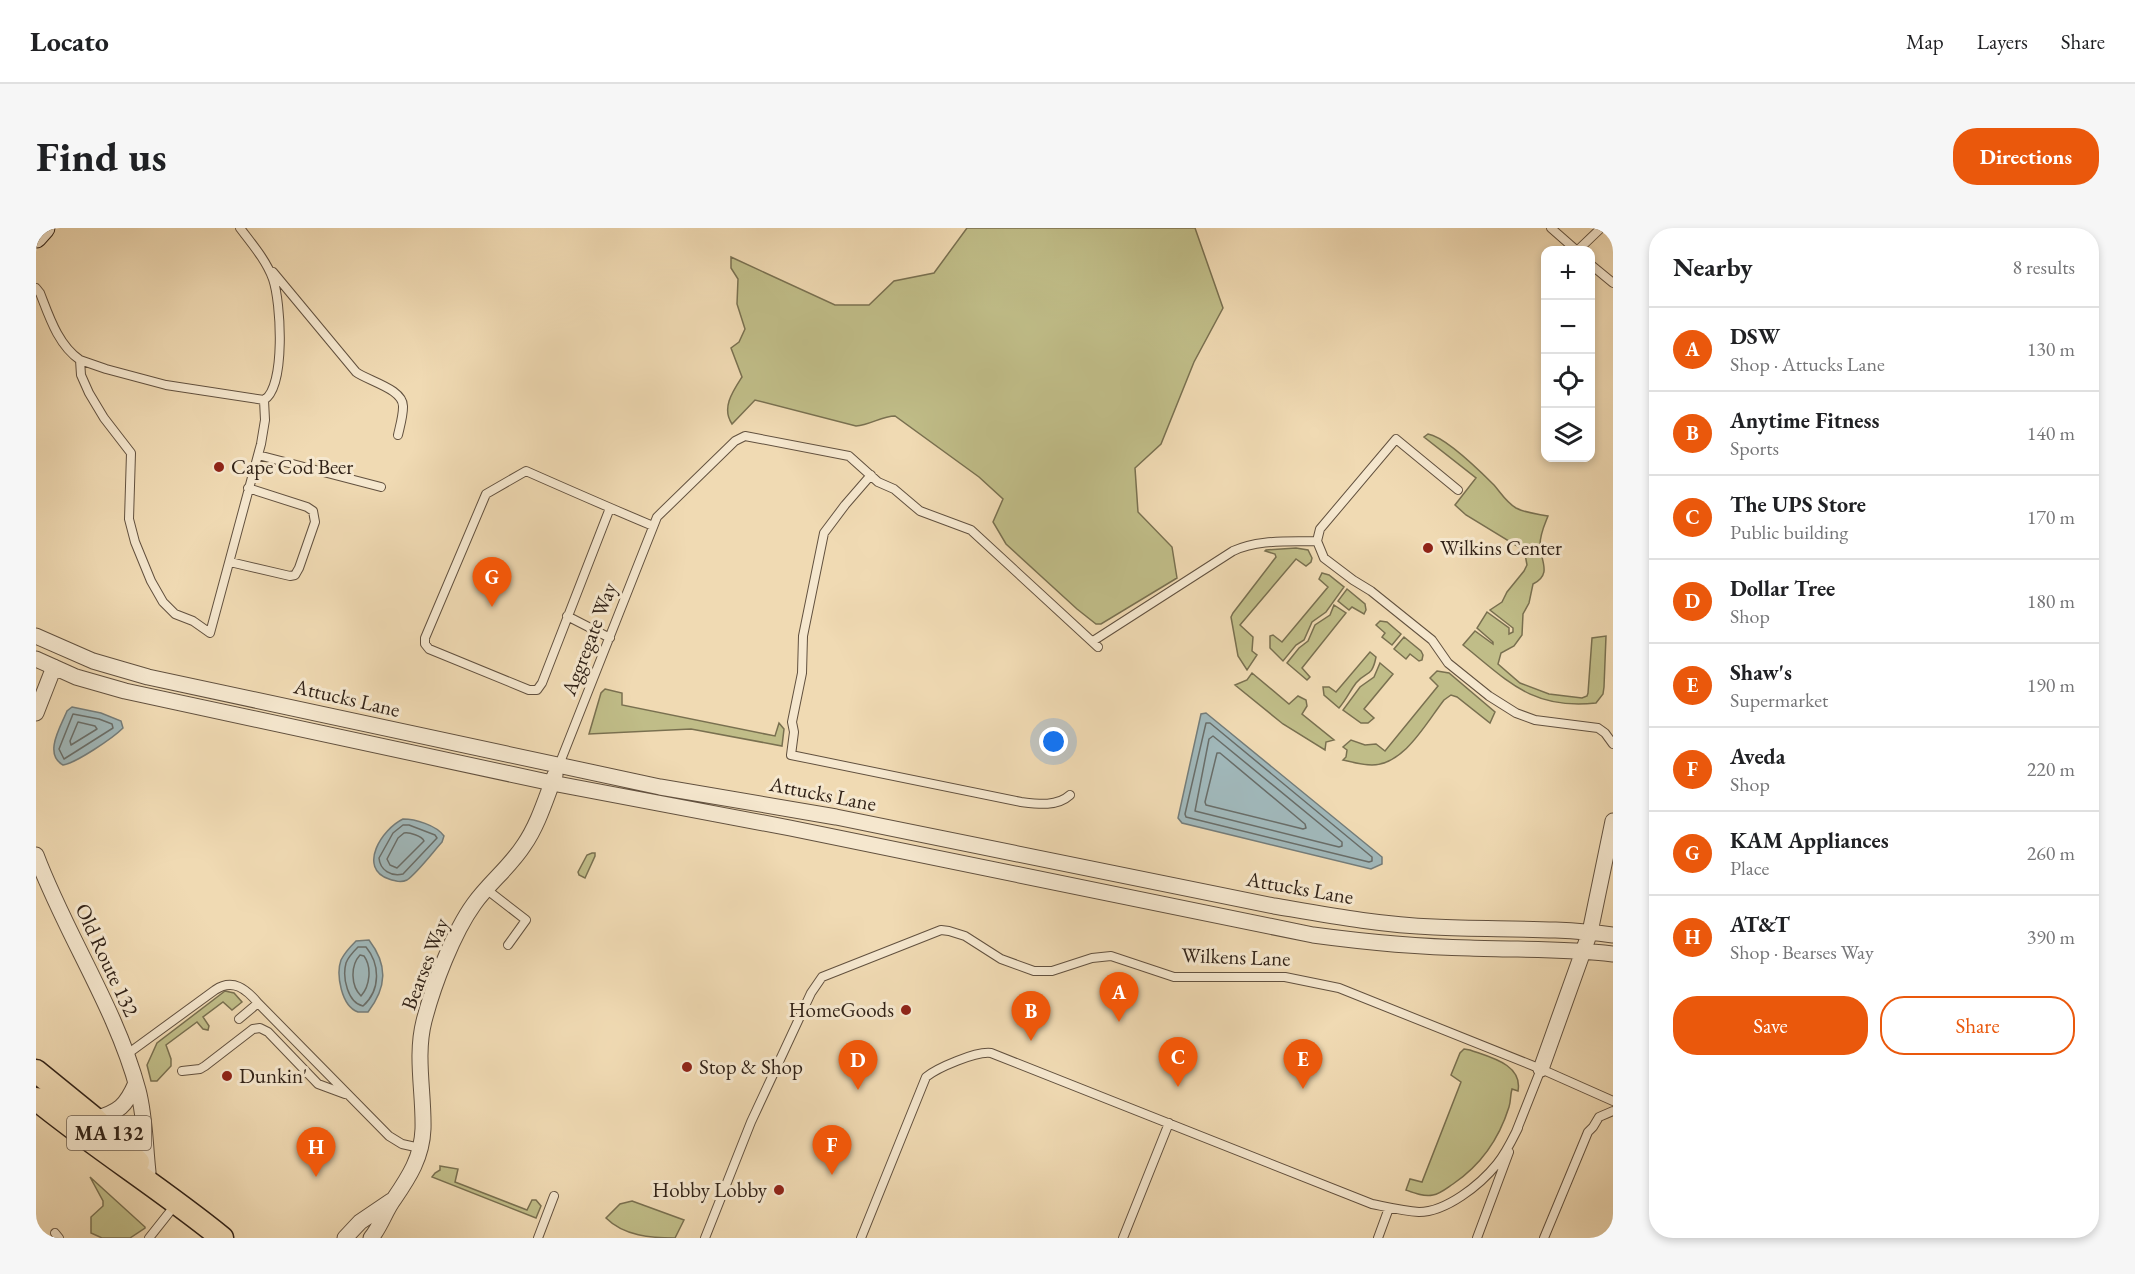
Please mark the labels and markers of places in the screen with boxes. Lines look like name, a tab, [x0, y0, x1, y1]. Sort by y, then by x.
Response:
place label: Cape Cod Beer	[231, 453, 353, 480]
marker: Cape Cod Beer	[212, 460, 226, 474]
place label: Wilkins Center	[1440, 534, 1562, 561]
marker: Wilkins Center	[1421, 541, 1435, 555]
pin: G	[472, 558, 512, 607]
pin: A	[1100, 972, 1138, 1022]
pin: B	[1012, 992, 1050, 1041]
place label: HomeGoods	[789, 996, 894, 1023]
marker: HomeGoods	[899, 1003, 913, 1017]
pin: C	[1158, 1038, 1198, 1087]
pin: D	[838, 1040, 878, 1090]
pin: E	[1284, 1040, 1322, 1089]
place label: Stop & Shop	[699, 1053, 803, 1080]
marker: Stop & Shop	[680, 1060, 694, 1074]
place label: Dunkin'	[239, 1062, 307, 1089]
marker: Dunkin'	[220, 1069, 234, 1083]
pin: F	[812, 1126, 852, 1175]
pin: H	[296, 1128, 336, 1177]
place label: Hobby Lobby	[652, 1176, 768, 1203]
marker: Hobby Lobby	[772, 1183, 786, 1197]

